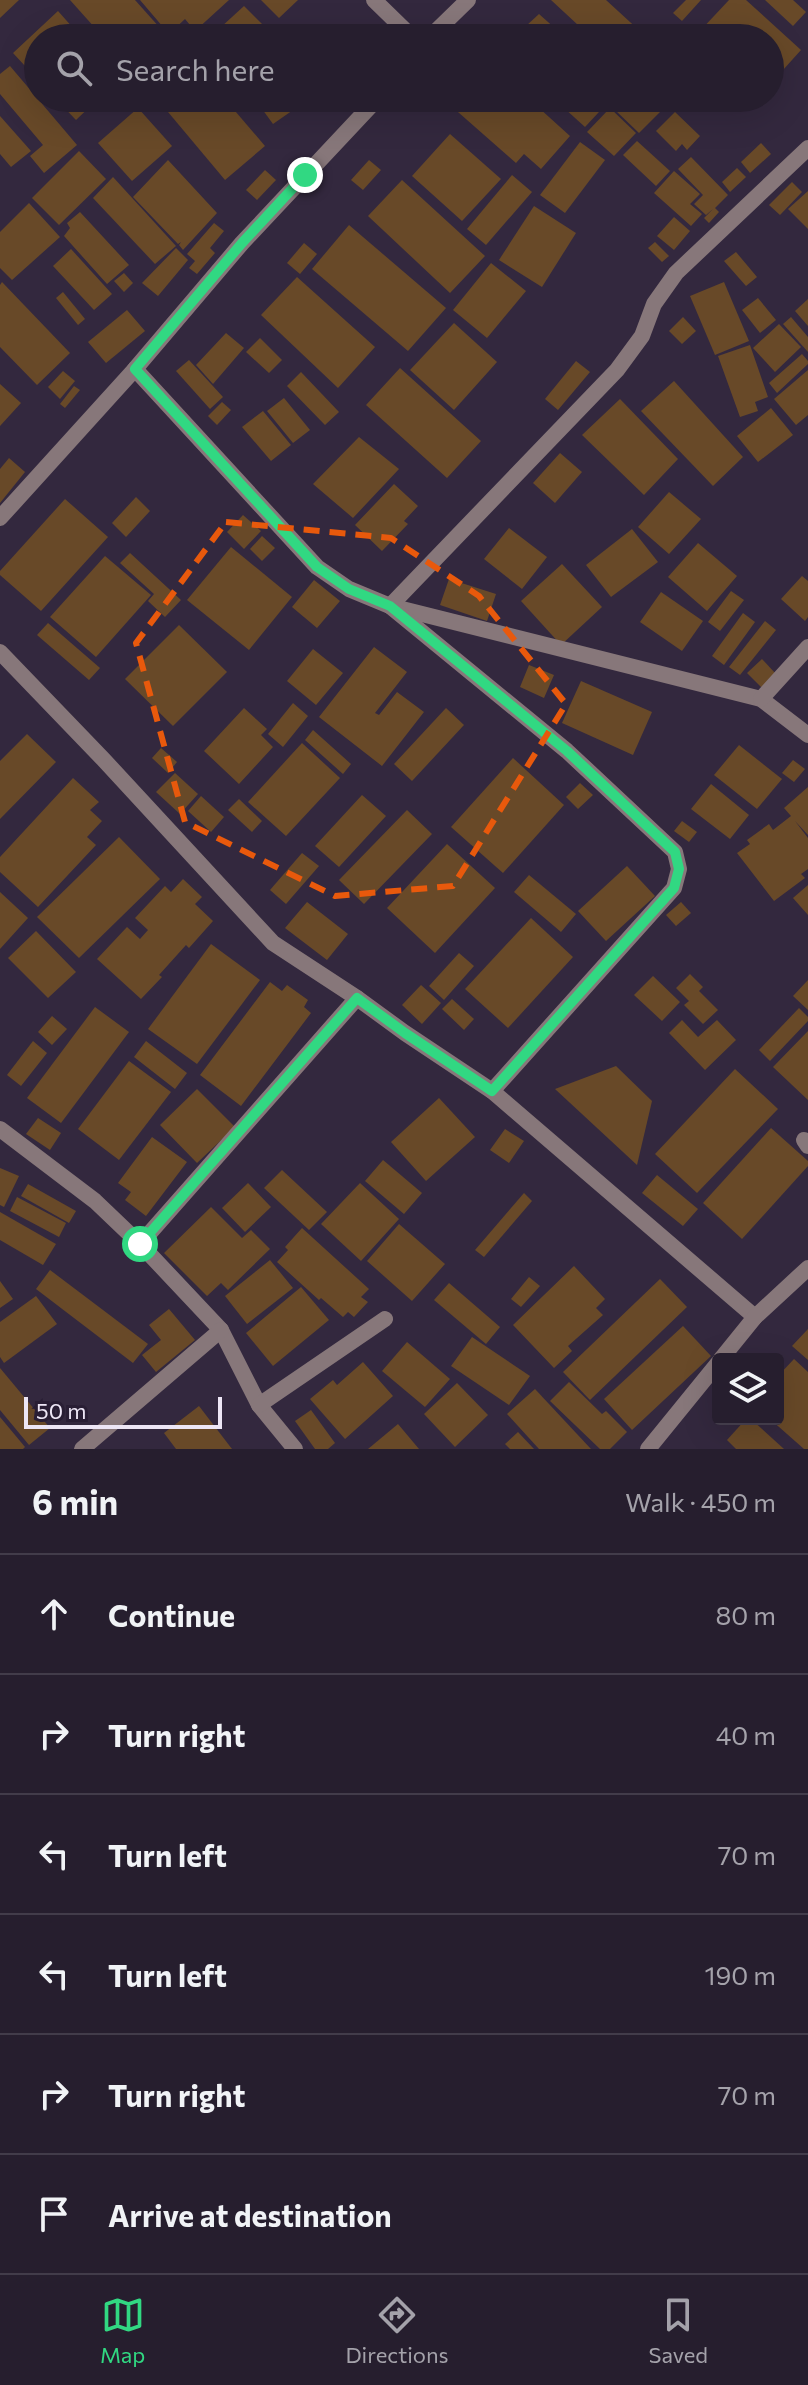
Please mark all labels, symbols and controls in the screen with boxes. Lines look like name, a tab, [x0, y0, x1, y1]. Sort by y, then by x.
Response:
search box	[24, 24, 784, 112]
icon: search	[52, 46, 96, 90]
text: Search here	[116, 50, 275, 87]
route end	[287, 157, 323, 193]
route start	[122, 1226, 158, 1262]
map controls	[712, 1353, 784, 1425]
button: layers	[712, 1353, 784, 1425]
scale bar	[24, 1393, 222, 1429]
text: 50 m	[36, 1397, 86, 1424]
text: 6 min	[32, 1480, 118, 1522]
text: Walk · 450 m	[625, 1486, 776, 1517]
icon: ahead	[32, 1592, 76, 1636]
text: Continue	[108, 1596, 235, 1633]
text: 80 m	[716, 1599, 776, 1630]
icon: right	[32, 1712, 76, 1756]
text: Turn right	[108, 1716, 245, 1753]
text: 40 m	[716, 1719, 776, 1750]
icon: left	[32, 1832, 76, 1876]
text: Turn left	[108, 1836, 227, 1873]
text: 70 m	[718, 1839, 776, 1870]
icon: left	[32, 1952, 76, 1996]
text: Turn left	[108, 1956, 227, 1993]
text: 190 m	[704, 1959, 776, 1990]
icon: right	[32, 2072, 76, 2116]
text: Turn right	[108, 2076, 245, 2113]
text: 70 m	[718, 2079, 776, 2110]
icon: arrive	[32, 2192, 76, 2236]
text: Arrive at destination	[108, 2196, 392, 2233]
tab: Map	[100, 2293, 145, 2368]
tab: Directions	[345, 2293, 449, 2368]
tab: Saved	[649, 2293, 708, 2368]

